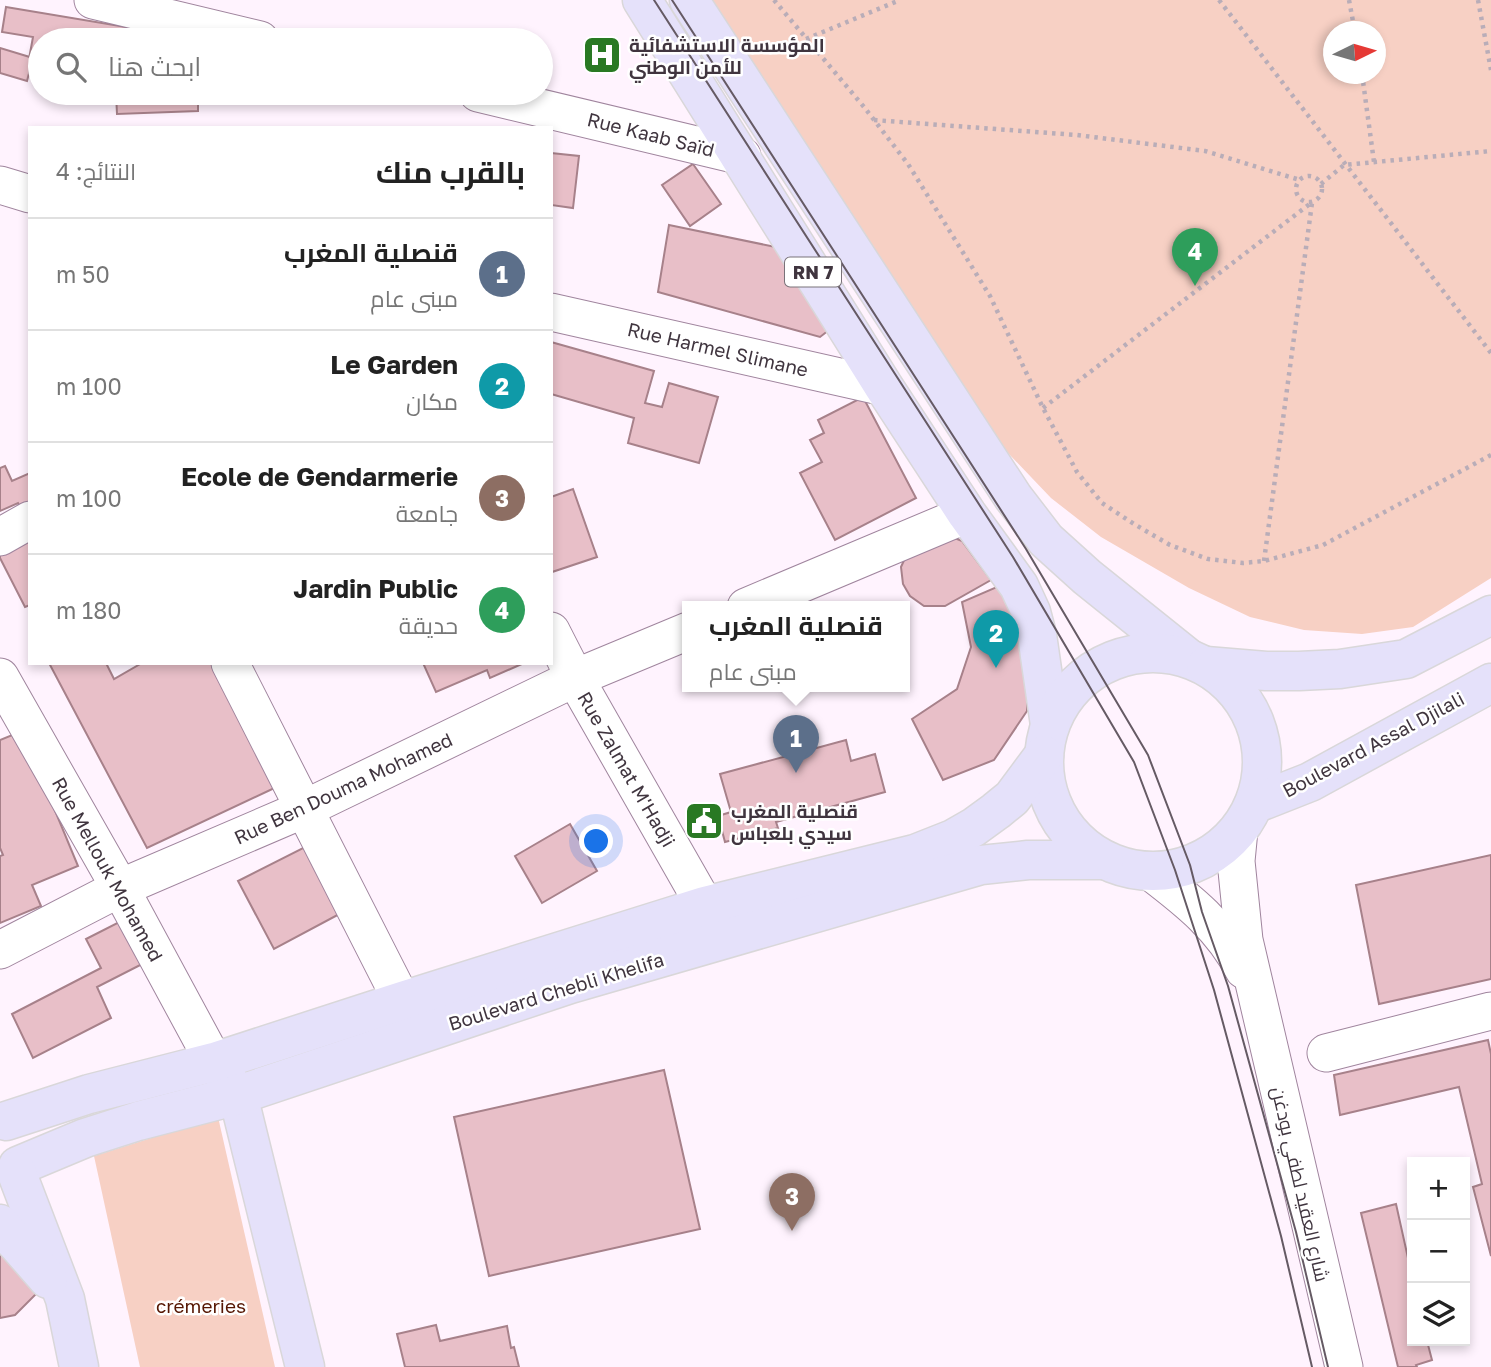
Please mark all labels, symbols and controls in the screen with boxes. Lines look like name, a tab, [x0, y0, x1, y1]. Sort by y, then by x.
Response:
north arrow	[1323, 21, 1386, 84]
search box	[28, 28, 553, 105]
place label: المؤسسة الاستشفائية للأمن الوطني	[629, 33, 825, 83]
hospital icon: المؤسسة الاستشفائية للأمن الوطني	[581, 34, 623, 76]
icon: search	[52, 48, 90, 86]
text: ابحث هنا	[108, 51, 201, 82]
street label: Rue Kaab Saïd	[585, 107, 717, 161]
text: بالقرب منك	[376, 154, 525, 190]
text: النتائج: 4	[56, 157, 136, 185]
pin: 4	[1172, 228, 1218, 286]
text: قنصلية المغرب	[284, 237, 458, 268]
road number: RN 7	[785, 258, 841, 286]
text: 50 m	[56, 260, 110, 288]
text: 1	[496, 260, 508, 288]
text: مبنى عام	[370, 284, 458, 312]
street label: Rue Harmel Slimane	[625, 317, 811, 381]
text: Le Garden	[330, 349, 458, 380]
text: 100 m	[56, 372, 122, 400]
text: 2	[495, 372, 509, 400]
text: مكان	[406, 387, 458, 415]
text: Ecole de Gendarmerie	[181, 461, 458, 492]
text: 100 m	[56, 484, 122, 512]
text: 3	[495, 484, 509, 512]
text: جامعة	[396, 499, 458, 527]
text: Jardin Public	[293, 573, 458, 604]
text: 180 m	[56, 596, 122, 624]
text: 4	[495, 596, 509, 624]
popup	[682, 601, 910, 692]
text: قنصلية المغرب	[709, 610, 883, 641]
pin: 2	[973, 610, 1019, 668]
text: حديقة	[399, 611, 458, 639]
text: مبنى عام	[709, 657, 797, 685]
street label: Boulevard Assal Djilali	[1278, 686, 1468, 802]
street label: Rue Zalmat M'Hadji	[573, 687, 681, 851]
pin: 1	[773, 715, 819, 773]
street label: Rue Ben Douma Mohamed	[230, 727, 456, 849]
street label: Rue Mellouk Mohamed	[48, 773, 168, 965]
place label: قنصلية المغرب سيدي بلعباس	[731, 799, 858, 849]
public building icon: قنصلية المغرب سيدي بلعباس	[683, 800, 725, 842]
your location	[579, 824, 613, 858]
street label: Boulevard Chebli Khelifa	[445, 947, 667, 1035]
street label: شارع العقيد لطفي بودغن	[1263, 1084, 1335, 1285]
map controls	[1407, 1157, 1470, 1346]
button: +	[1407, 1157, 1470, 1220]
pin: 3	[769, 1173, 815, 1231]
button: −	[1407, 1220, 1470, 1283]
button: layers	[1407, 1283, 1470, 1346]
park label: crémeries	[156, 1294, 246, 1317]

